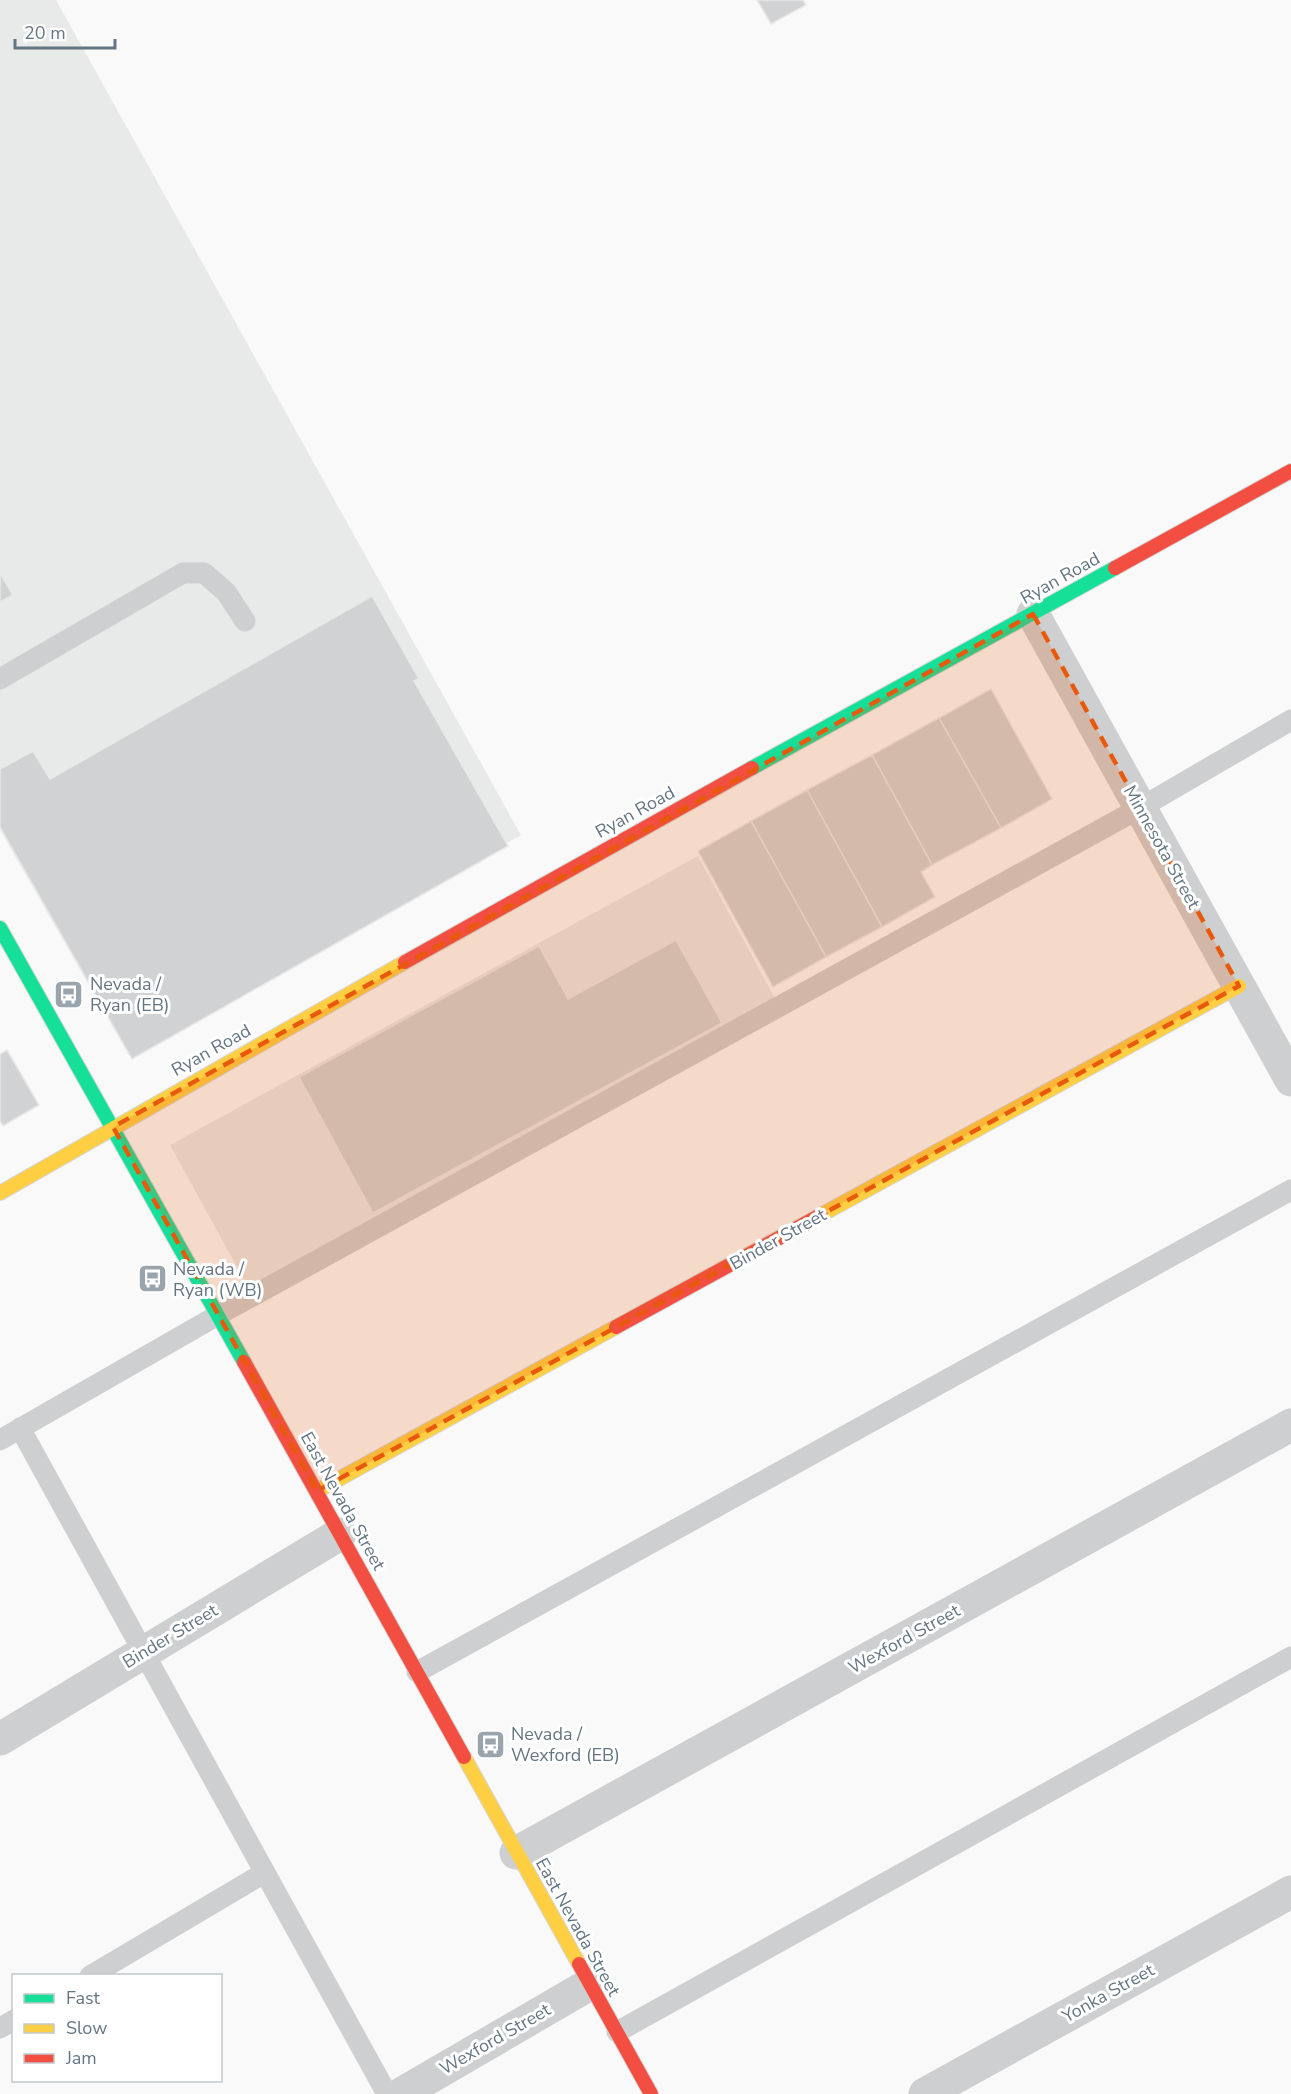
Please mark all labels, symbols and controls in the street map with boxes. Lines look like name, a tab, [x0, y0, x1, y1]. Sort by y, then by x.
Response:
scale bar	[15, 12, 116, 50]
text: 20 m	[24, 21, 66, 45]
street label: Ryan Road	[1016, 546, 1104, 610]
street label: Ryan Road	[591, 780, 679, 844]
street label: Minnesota Street	[1118, 781, 1206, 914]
place label: Nevada / Ryan (EB)	[90, 972, 170, 1017]
bus stop icon: Nevada / Ryan (EB)	[53, 978, 85, 1010]
street label: Ryan Road	[167, 1018, 255, 1082]
street label: Binder Street	[725, 1202, 831, 1275]
place label: Nevada / Ryan (WB)	[173, 1257, 262, 1302]
bus stop icon: Nevada / Ryan (WB)	[136, 1263, 168, 1295]
street label: East Nevada Street	[295, 1428, 391, 1575]
street label: Binder Street	[118, 1598, 223, 1674]
street label: Wexford Street	[844, 1598, 965, 1680]
place label: Nevada / Wexford (EB)	[511, 1722, 620, 1767]
bus stop icon: Nevada / Wexford (EB)	[474, 1728, 506, 1760]
street label: East Nevada Street	[530, 1854, 626, 2001]
street label: Yonka Street	[1057, 1958, 1159, 2029]
legend	[12, 1974, 222, 2082]
text: Fast	[66, 1986, 101, 2010]
street label: Wexford Street	[435, 1997, 555, 2080]
text: Slow	[66, 2016, 107, 2040]
text: Jam	[65, 2046, 97, 2070]

